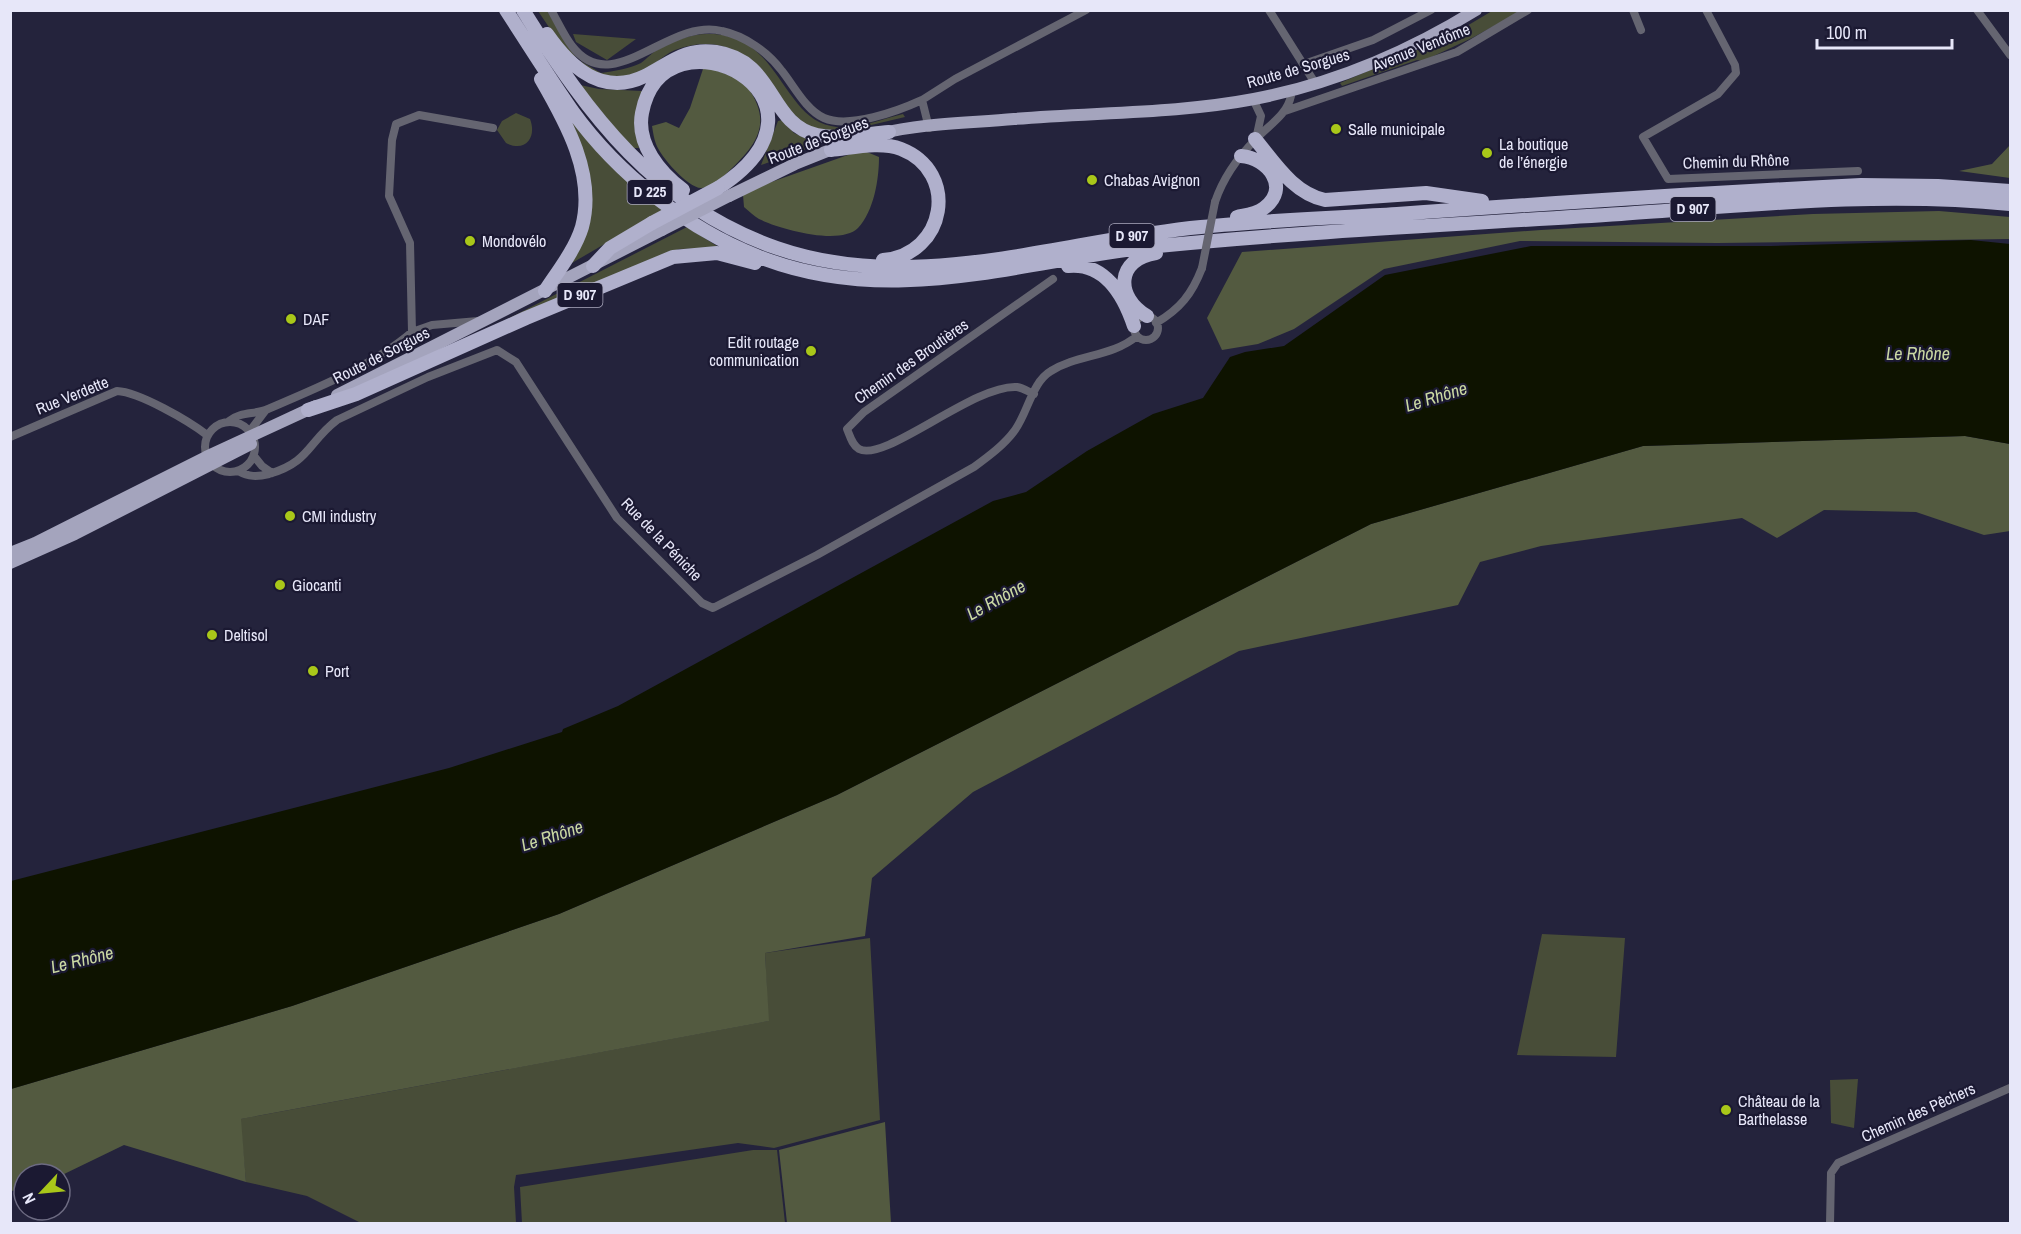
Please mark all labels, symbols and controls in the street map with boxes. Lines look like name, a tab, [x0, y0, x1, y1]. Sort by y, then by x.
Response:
scale bar	[1817, 12, 1952, 50]
street label: Avenue Vendôme	[1368, 17, 1473, 77]
text: 100 m	[1826, 20, 1867, 45]
street label: Route de Sorgues	[1244, 43, 1352, 93]
street label: Route de Sorgues	[765, 111, 871, 169]
place label: Salle municipale	[1348, 118, 1445, 140]
marker: Salle municipale	[1329, 122, 1343, 136]
place label: La boutique de l’énergie	[1499, 133, 1568, 173]
marker: La boutique de l’énergie	[1480, 146, 1494, 160]
street label: Chemin du Rhône	[1682, 148, 1790, 174]
place label: Chabas Avignon	[1104, 169, 1200, 191]
marker: Chabas Avignon	[1085, 173, 1099, 187]
road number: D 225	[628, 180, 672, 204]
road number: D 907	[1670, 197, 1716, 221]
road number: D 907	[1110, 224, 1154, 248]
place label: Mondovélo	[482, 230, 546, 252]
marker: Mondovélo	[463, 234, 477, 248]
road number: D 907	[558, 283, 602, 307]
place label: DAF	[303, 308, 329, 330]
marker: DAF	[284, 312, 298, 326]
street label: Chemin des Broutières	[849, 313, 973, 409]
street label: Route de Sorgues	[329, 321, 433, 389]
place label: Edit routage communication	[709, 331, 799, 371]
water label: Le Rhône	[1886, 341, 1950, 366]
marker: Edit routage communication	[804, 344, 818, 358]
street label: Rue Verdette	[32, 370, 112, 420]
water label: Le Rhône	[1402, 375, 1470, 418]
street label: Rue de la Péniche	[617, 493, 707, 585]
place label: CMI industry	[302, 505, 377, 527]
marker: CMI industry	[283, 509, 297, 523]
water label: Le Rhône	[962, 573, 1030, 626]
place label: Giocanti	[292, 574, 342, 596]
marker: Giocanti	[273, 578, 287, 592]
place label: Deltisol	[224, 624, 268, 646]
marker: Deltisol	[205, 628, 219, 642]
place label: Port	[325, 660, 349, 682]
marker: Port	[306, 664, 320, 678]
water label: Le Rhône	[518, 814, 586, 857]
water label: Le Rhône	[48, 940, 116, 979]
street label: Chemin des Pêchers	[1858, 1077, 1978, 1147]
place label: Château de la Barthelasse	[1738, 1090, 1820, 1130]
marker: Château de la Barthelasse	[1719, 1103, 1733, 1117]
north arrow	[12, 1162, 72, 1222]
text: N	[17, 1189, 40, 1208]

